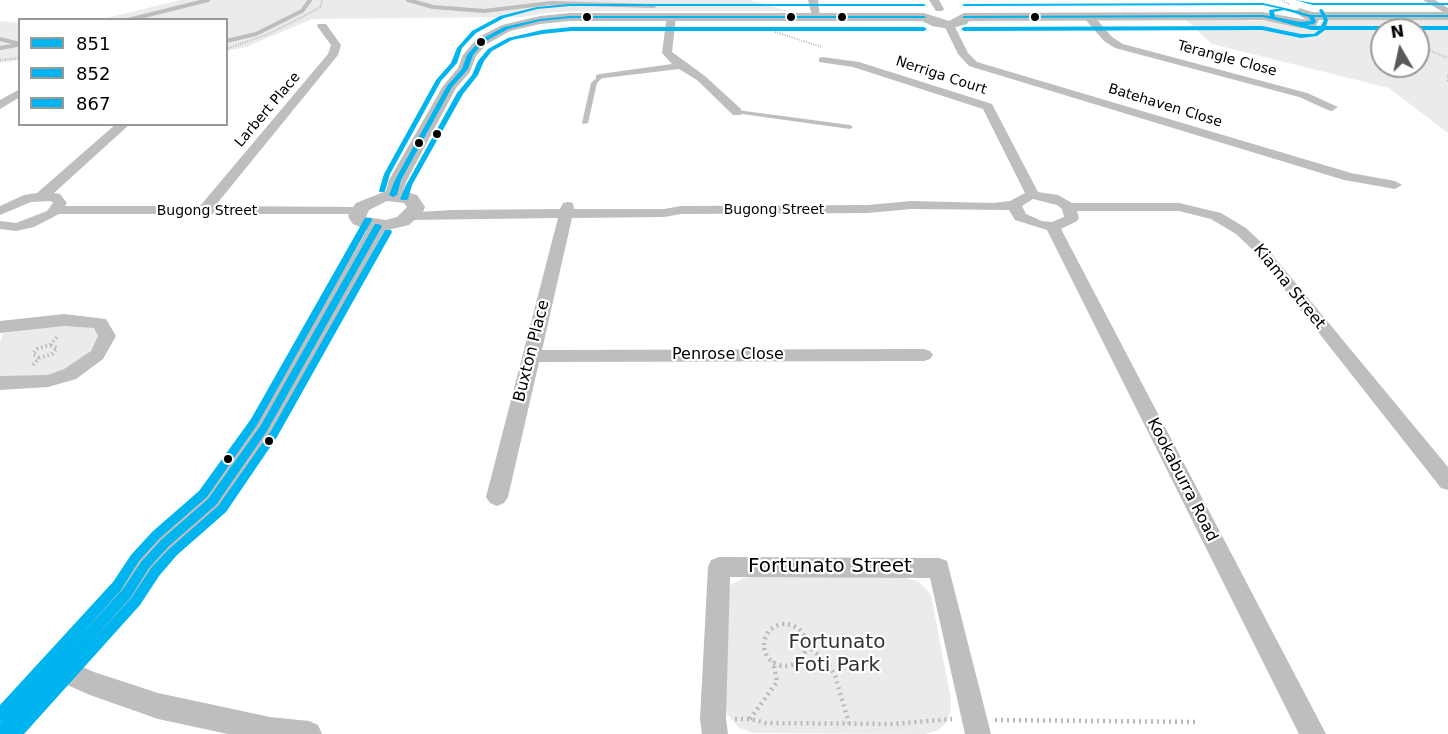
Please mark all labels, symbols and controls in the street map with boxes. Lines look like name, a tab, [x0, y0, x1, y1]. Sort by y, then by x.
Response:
unlabelled marker	[581, 11, 593, 23]
unlabelled marker	[785, 11, 797, 23]
unlabelled marker	[836, 11, 848, 23]
unlabelled marker	[1029, 11, 1041, 23]
legend	[18, 18, 228, 126]
north arrow	[1370, 18, 1430, 78]
text: N	[1389, 21, 1406, 42]
text: 851	[76, 33, 110, 54]
unlabelled marker	[475, 36, 487, 48]
street label: Terangle Close	[1176, 38, 1278, 80]
street label: Nerriga Court	[893, 53, 989, 99]
text: 852	[76, 63, 110, 84]
street label: Larbert Place	[232, 69, 304, 151]
street label: Batehaven Close	[1106, 81, 1224, 131]
text: 867	[76, 93, 110, 114]
unlabelled marker	[431, 128, 443, 140]
unlabelled marker	[413, 137, 425, 149]
street label: Bugong Street	[724, 202, 824, 218]
street label: Bugong Street	[157, 203, 257, 219]
street label: Kiama Street	[1249, 241, 1329, 333]
street label: Buxton Place	[510, 298, 554, 404]
street label: Penrose Close	[672, 345, 784, 365]
street label: Kookaburra Road	[1143, 415, 1221, 545]
unlabelled marker	[263, 435, 275, 447]
unlabelled marker	[222, 453, 234, 465]
street label: Fortunato Street	[748, 555, 912, 579]
park label: Fortunato Foti Park	[789, 631, 885, 678]

